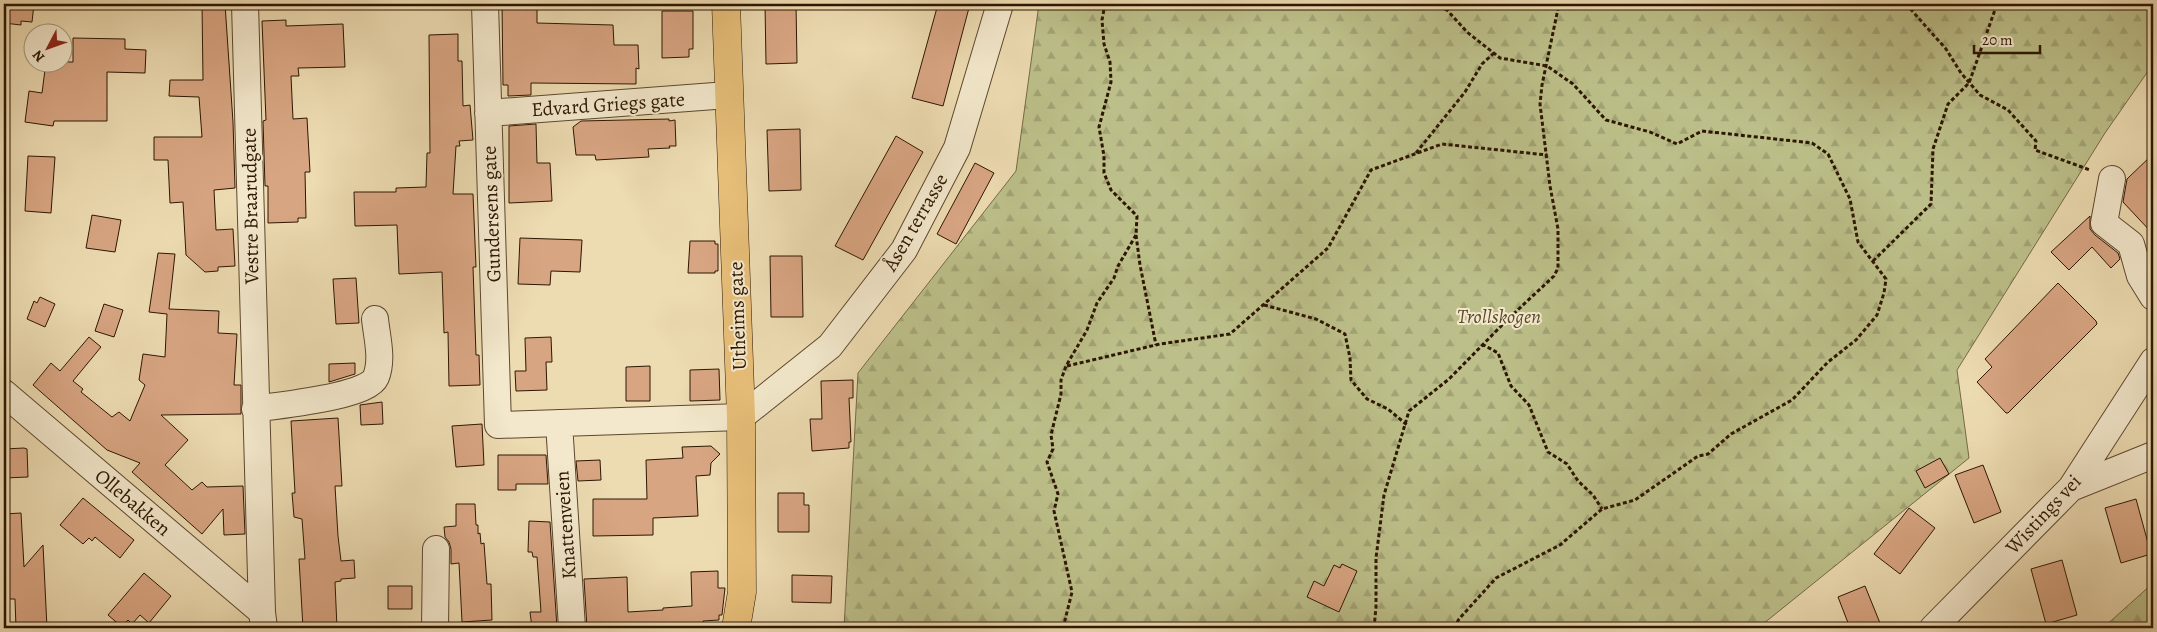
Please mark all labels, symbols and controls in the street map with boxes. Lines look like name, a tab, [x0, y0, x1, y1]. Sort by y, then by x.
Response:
north arrow	[22, 22, 72, 72]
scale bar	[1974, 22, 2041, 54]
text: 20 m	[1982, 30, 2013, 50]
text: N	[28, 46, 49, 66]
street label: Edvard Griegs gate	[530, 86, 686, 123]
street label: Vestre Braarudgate	[236, 128, 265, 285]
street label: Gundersens gate	[476, 145, 507, 283]
street label: Åsen terrasse	[876, 168, 954, 277]
street label: Utheims gate	[722, 261, 753, 371]
park label: Trollskogen	[1457, 303, 1541, 330]
street label: Ollebakken	[89, 463, 176, 542]
street label: Wistings vei	[1999, 469, 2087, 561]
street label: Knattenveien	[548, 470, 583, 580]

